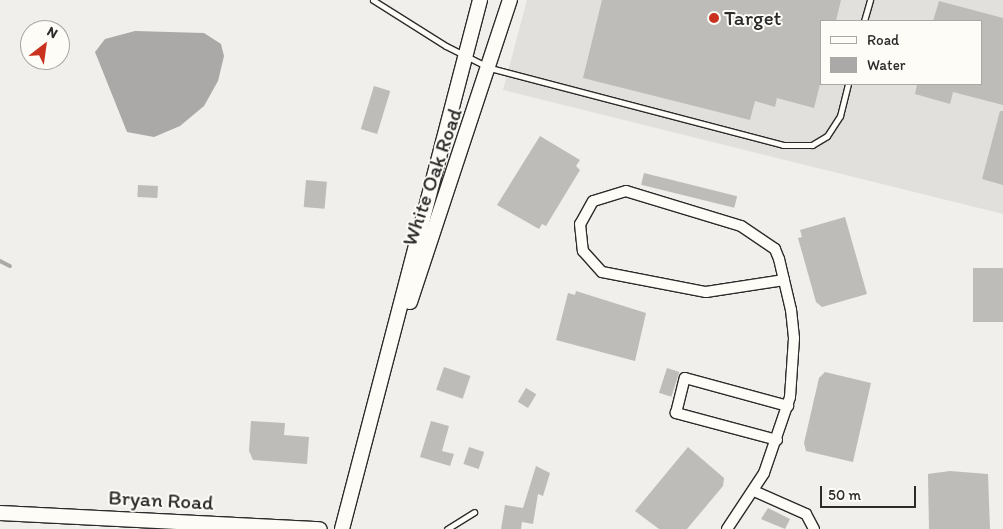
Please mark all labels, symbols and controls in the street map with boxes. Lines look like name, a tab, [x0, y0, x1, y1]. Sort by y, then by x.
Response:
place label: Target	[724, 5, 782, 31]
marker: Target	[708, 12, 720, 24]
north arrow	[20, 20, 70, 70]
legend	[820, 20, 983, 85]
text: N	[44, 23, 61, 42]
text: Road	[867, 31, 899, 49]
text: Water	[867, 56, 905, 74]
street label: White Oak Road	[397, 105, 467, 249]
scale bar	[823, 476, 919, 508]
street label: Bryan Road	[108, 485, 214, 515]
text: 50 m	[828, 486, 861, 504]

